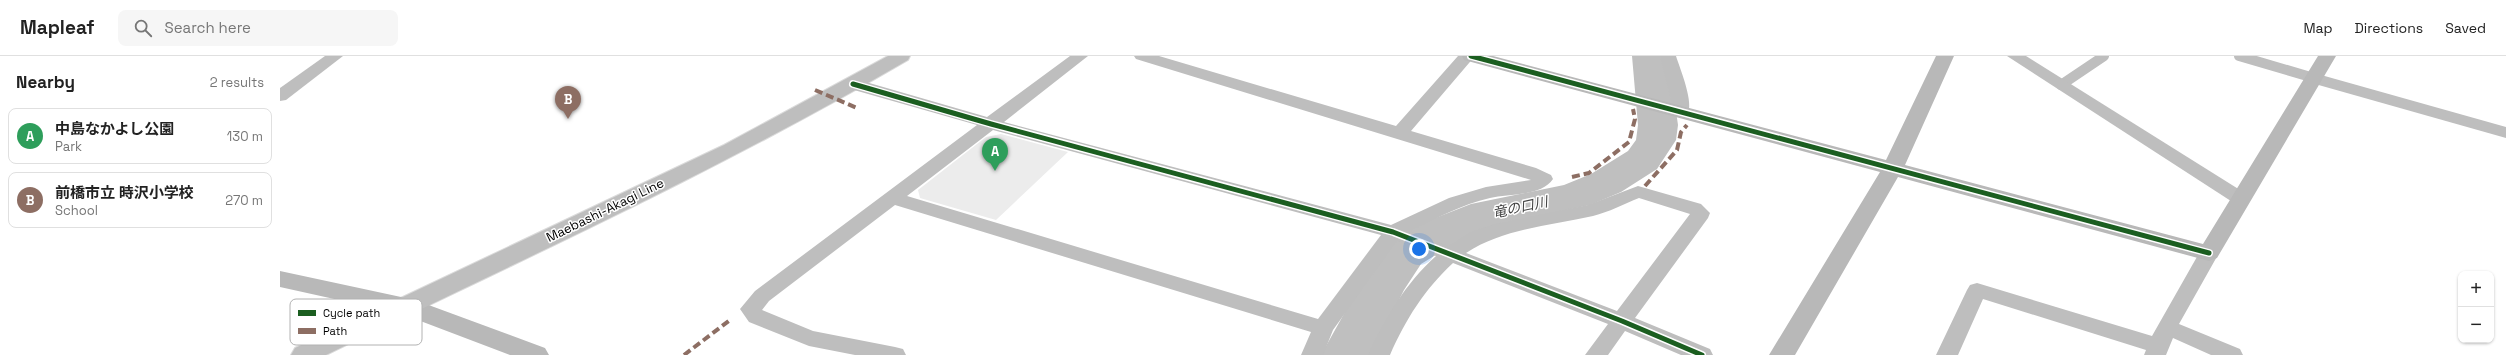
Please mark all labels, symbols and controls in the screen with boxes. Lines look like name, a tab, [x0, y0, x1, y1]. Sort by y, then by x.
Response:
search box	[118, 10, 398, 46]
text: Mapleaf	[20, 15, 94, 40]
icon: search	[132, 17, 154, 39]
text: Search here	[164, 18, 251, 37]
text: Map	[2303, 19, 2333, 37]
text: Directions	[2355, 19, 2423, 37]
text: Saved	[2445, 19, 2486, 37]
text: Nearby	[16, 71, 75, 93]
text: 2 results	[210, 74, 264, 91]
pin: B	[555, 86, 581, 119]
text: 中島なかよし公園	[55, 119, 174, 138]
text: A	[26, 128, 34, 145]
text: 130 m	[227, 128, 263, 145]
text: Park	[55, 138, 82, 155]
pin: A	[982, 138, 1008, 171]
street label: Maebashi-Akagi Line	[543, 174, 667, 246]
text: 前橋市立 時沢小学校	[55, 183, 194, 202]
text: B	[26, 192, 34, 209]
text: 270 m	[225, 192, 263, 209]
water label: 竜の口川	[1491, 192, 1551, 222]
text: School	[55, 202, 98, 219]
your location	[1409, 239, 1429, 259]
map controls	[2458, 271, 2494, 343]
button: +	[2458, 271, 2494, 307]
legend	[290, 299, 422, 345]
text: Cycle path	[323, 306, 380, 320]
button: −	[2458, 307, 2494, 343]
text: Path	[323, 324, 347, 338]

